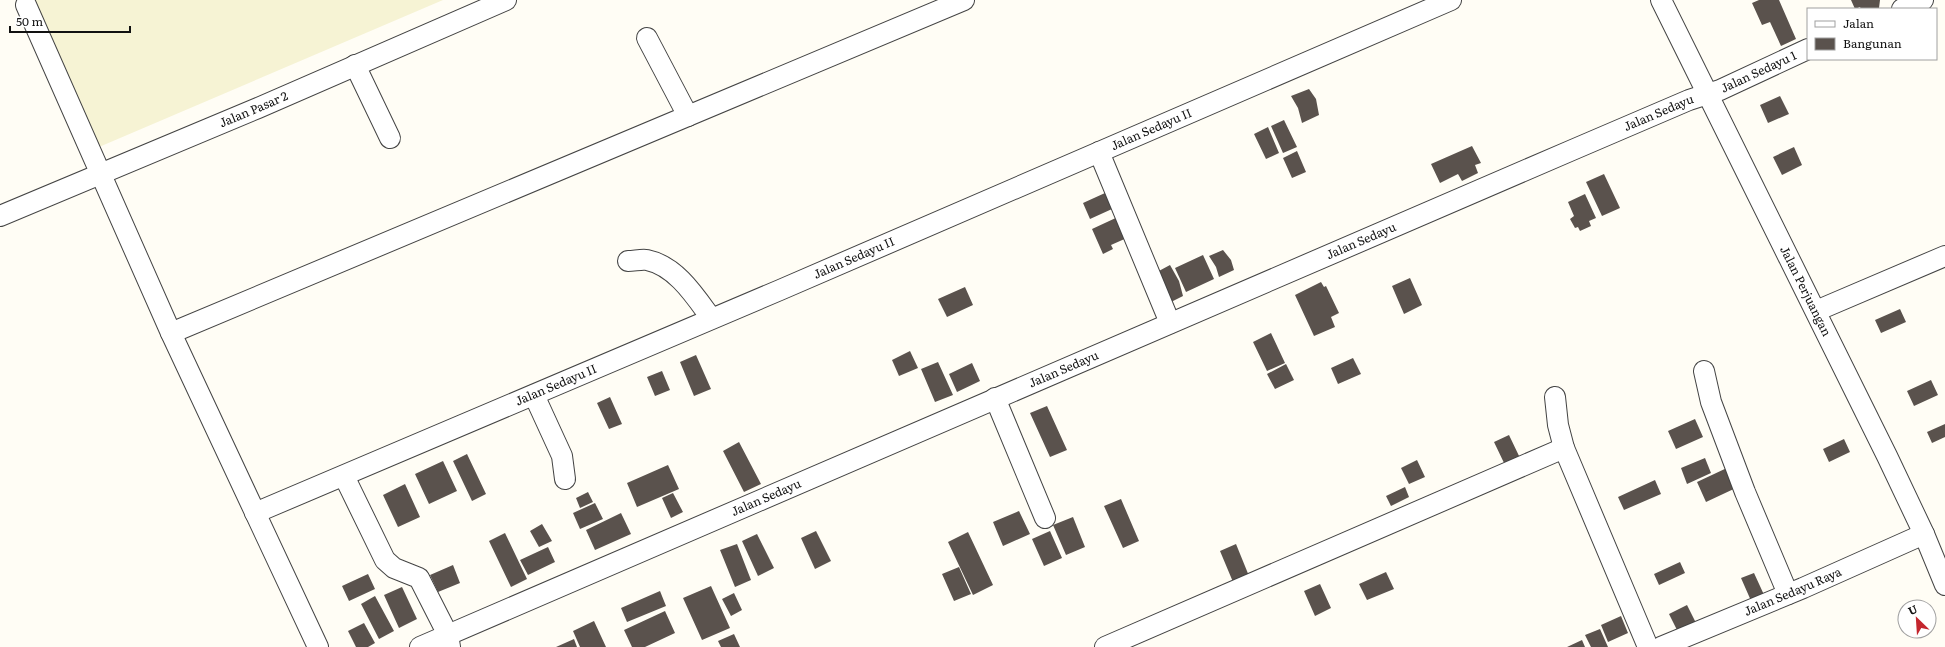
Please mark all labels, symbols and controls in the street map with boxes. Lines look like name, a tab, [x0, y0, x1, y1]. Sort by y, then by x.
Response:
scale bar	[10, 8, 130, 34]
legend	[1807, 8, 1937, 60]
text: 50 m	[16, 12, 43, 30]
text: Jalan	[1843, 14, 1874, 32]
text: Bangunan	[1843, 34, 1902, 52]
street label: Jalan Sedayu 1	[1717, 46, 1799, 97]
street label: Jalan Pasar 2	[216, 86, 290, 131]
street label: Jalan Sedayu	[1621, 89, 1696, 135]
street label: Jalan Sedayu II	[1108, 103, 1194, 154]
street label: Jalan Sedayu	[1323, 217, 1399, 263]
street label: Jalan Sedayu II	[810, 232, 897, 283]
street label: Jalan Perjuangan	[1776, 242, 1836, 339]
street label: Jalan Sedayu	[1025, 345, 1101, 391]
street label: Jalan Sedayu II	[512, 359, 599, 409]
street label: Jalan Sedayu	[728, 474, 804, 520]
street label: Jalan Sedayu Raya	[1741, 562, 1845, 620]
north arrow	[1897, 599, 1937, 639]
text: U	[1905, 600, 1920, 618]

